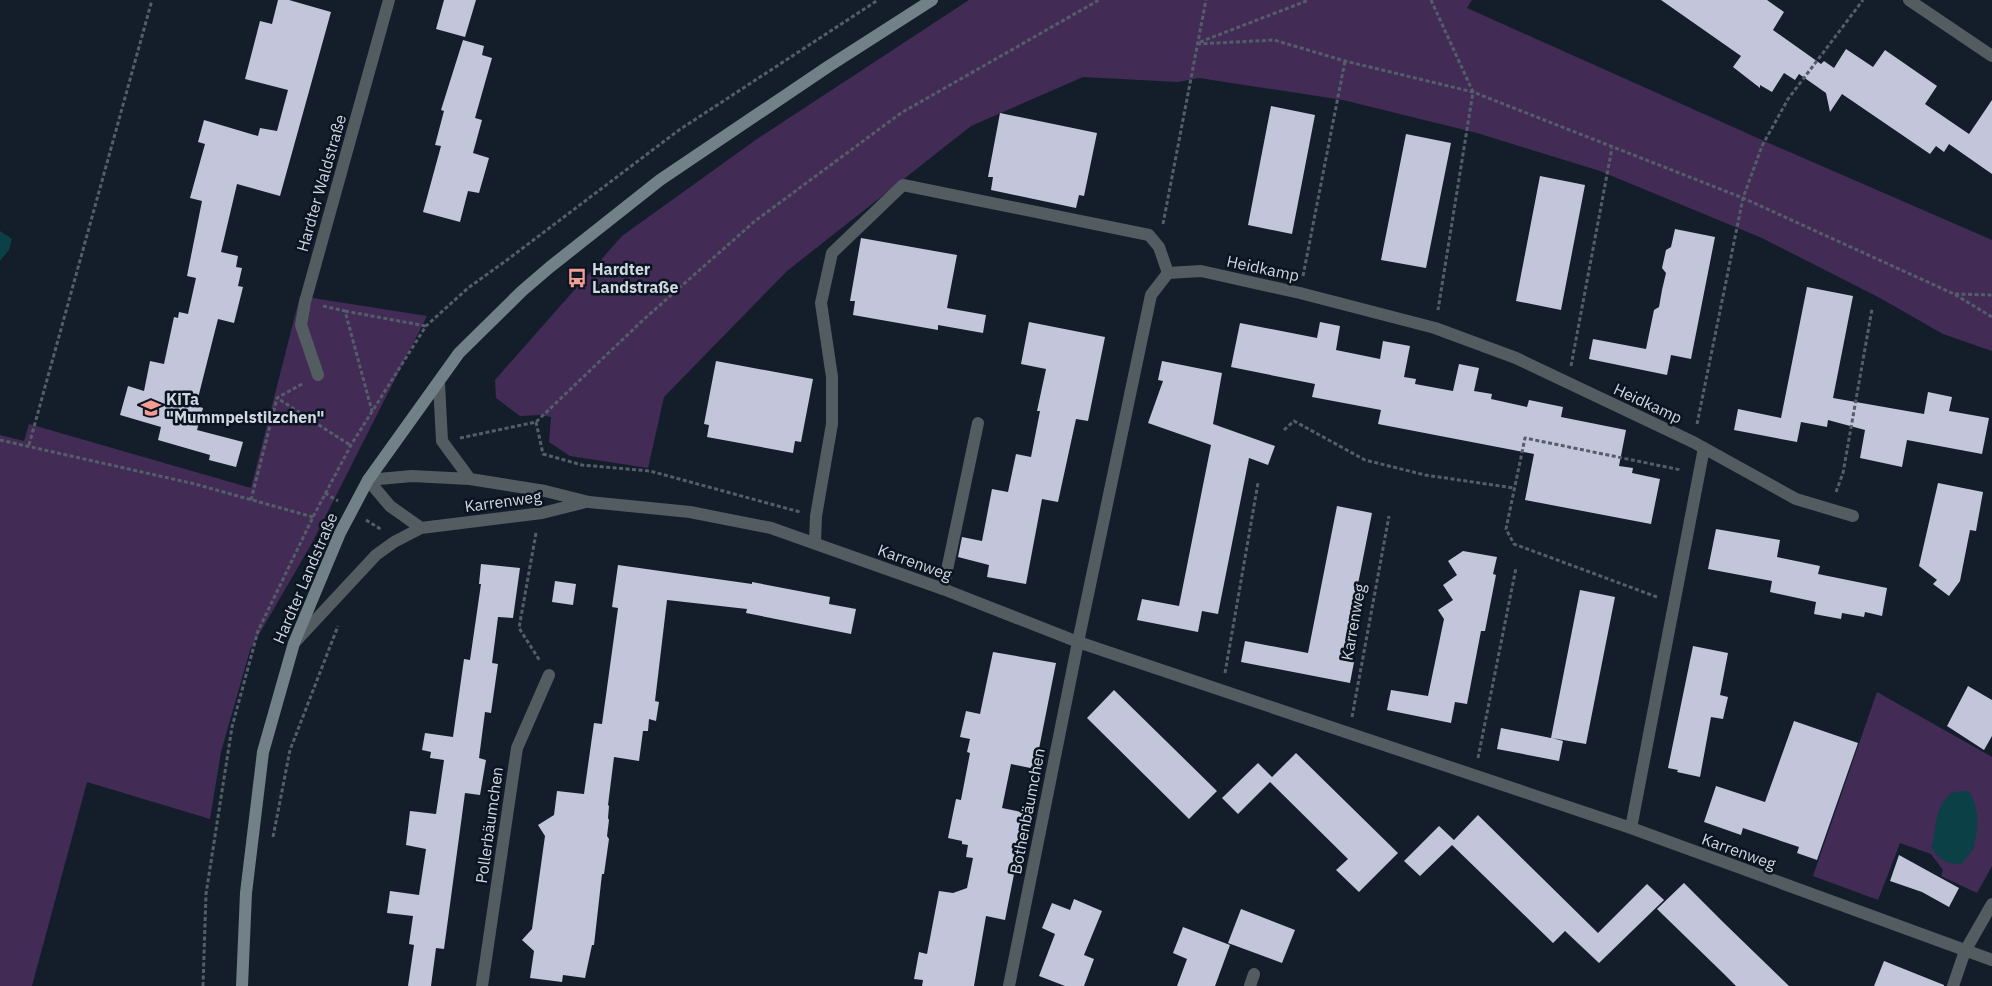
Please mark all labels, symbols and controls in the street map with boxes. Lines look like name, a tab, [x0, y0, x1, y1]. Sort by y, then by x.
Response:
street label: Hardter Waldstraße	[292, 112, 350, 254]
street label: Heidkamp	[1225, 251, 1301, 285]
place label: Hardter Landstraße	[592, 259, 678, 297]
bus stop icon: Hardter Landstraße	[566, 267, 588, 289]
street label: Heidkamp	[1610, 378, 1686, 428]
place label: KiTa "Mummpelstilzchen"	[166, 389, 324, 427]
school or university icon: KiTa "Mummpelstilzchen"	[140, 397, 162, 419]
street label: Karrenweg	[463, 486, 543, 516]
street label: Hardter Landstraße	[268, 509, 342, 647]
street label: Karrenweg	[875, 539, 955, 585]
street label: Karrenweg	[1336, 582, 1370, 662]
street label: Bothenbäumchen	[1005, 746, 1049, 876]
street label: Pollerbäumchen	[471, 765, 507, 885]
street label: Karrenweg	[1699, 828, 1779, 874]

